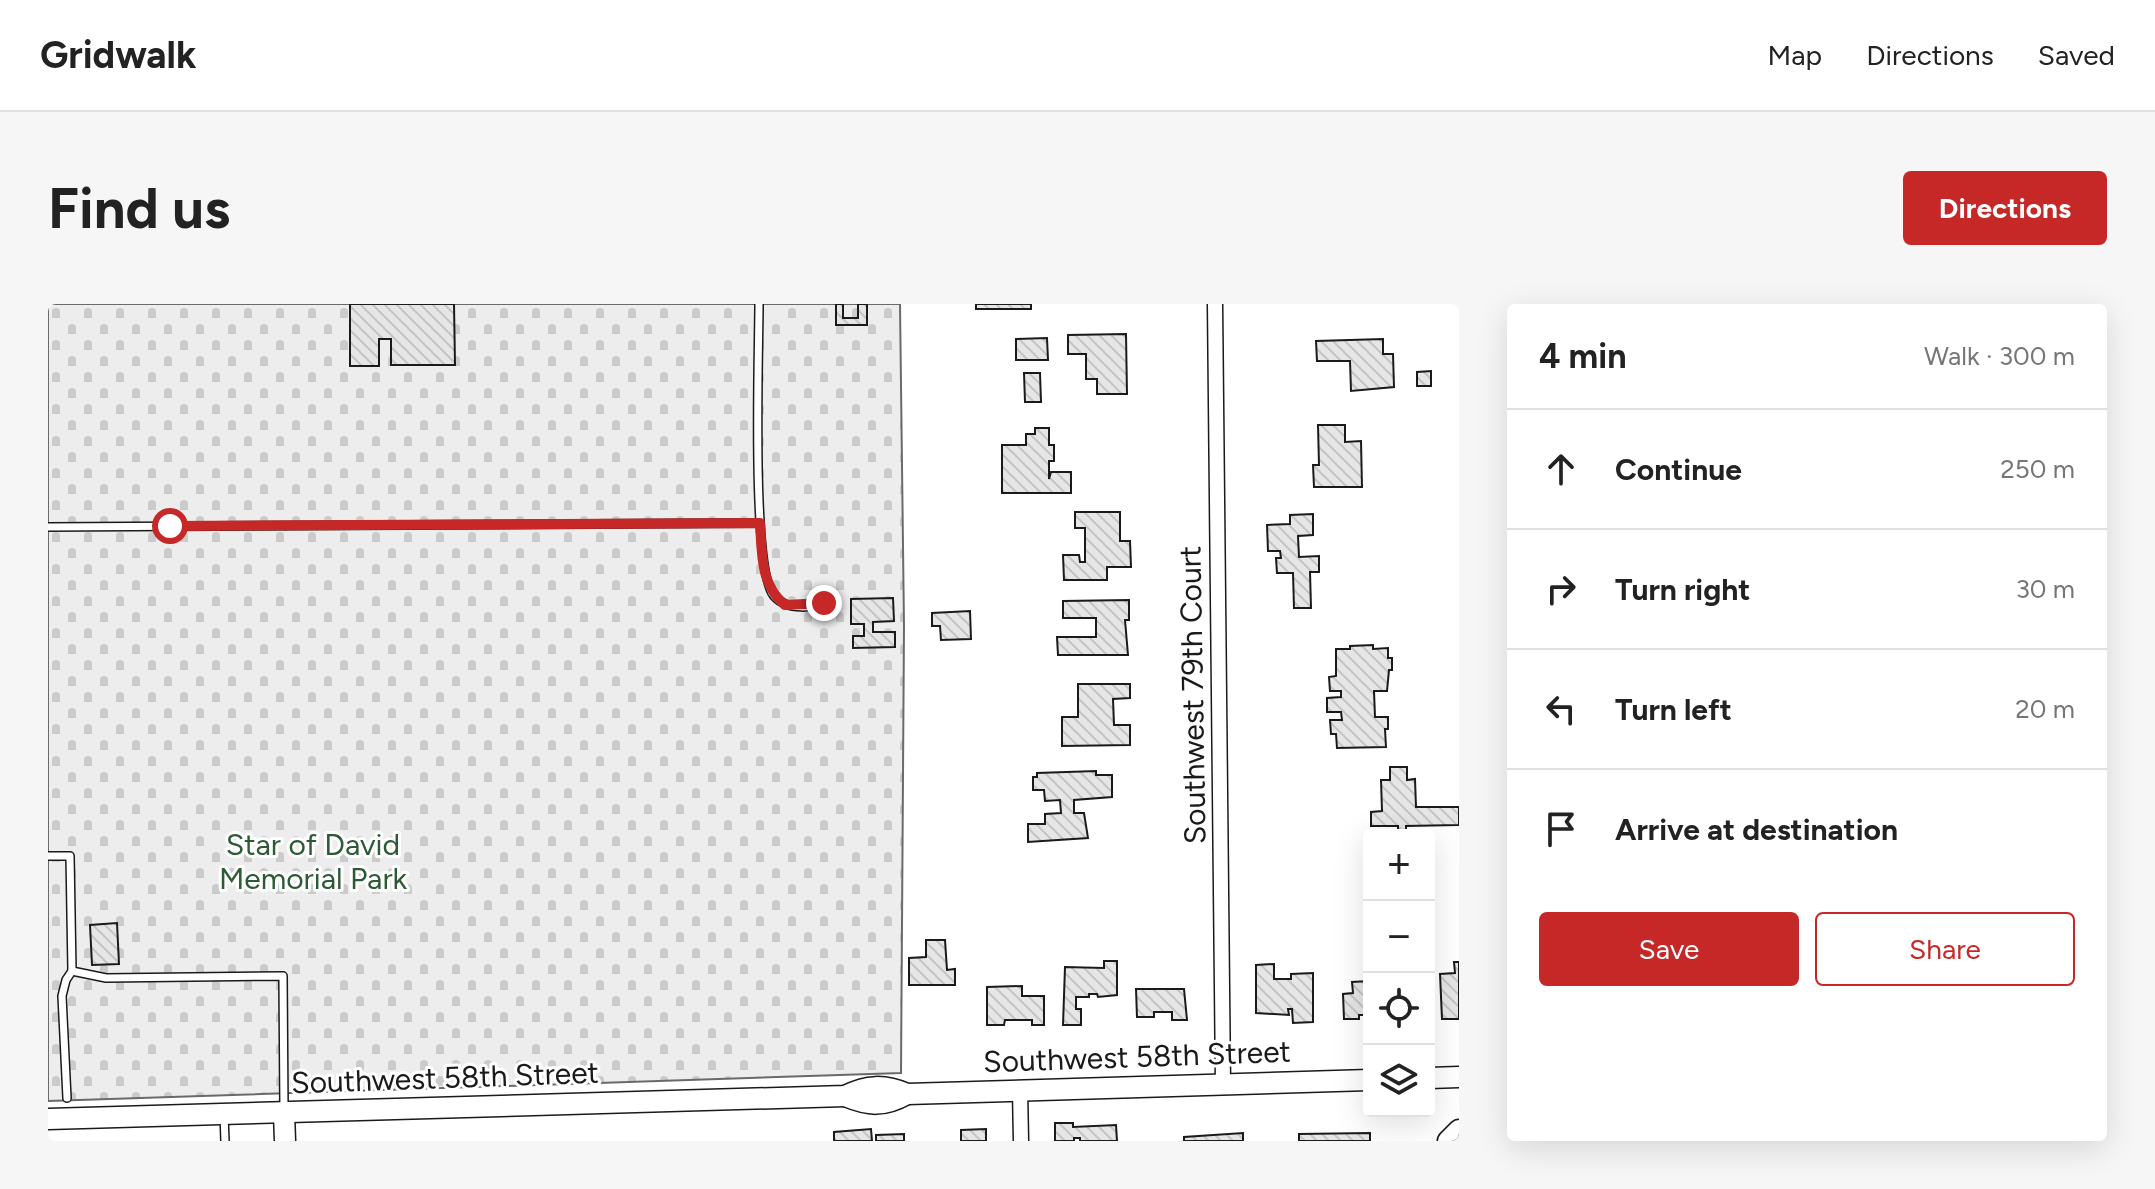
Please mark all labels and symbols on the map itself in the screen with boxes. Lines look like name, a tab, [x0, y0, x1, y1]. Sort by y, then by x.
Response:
route start	[152, 508, 188, 544]
street label: Southwest 79th Court	[1171, 545, 1214, 845]
route end	[806, 585, 842, 621]
park label: Star of David Memorial Park	[219, 826, 408, 897]
street label: Southwest 58th Street	[983, 1033, 1291, 1080]
street label: Southwest 58th Street	[291, 1054, 599, 1101]

